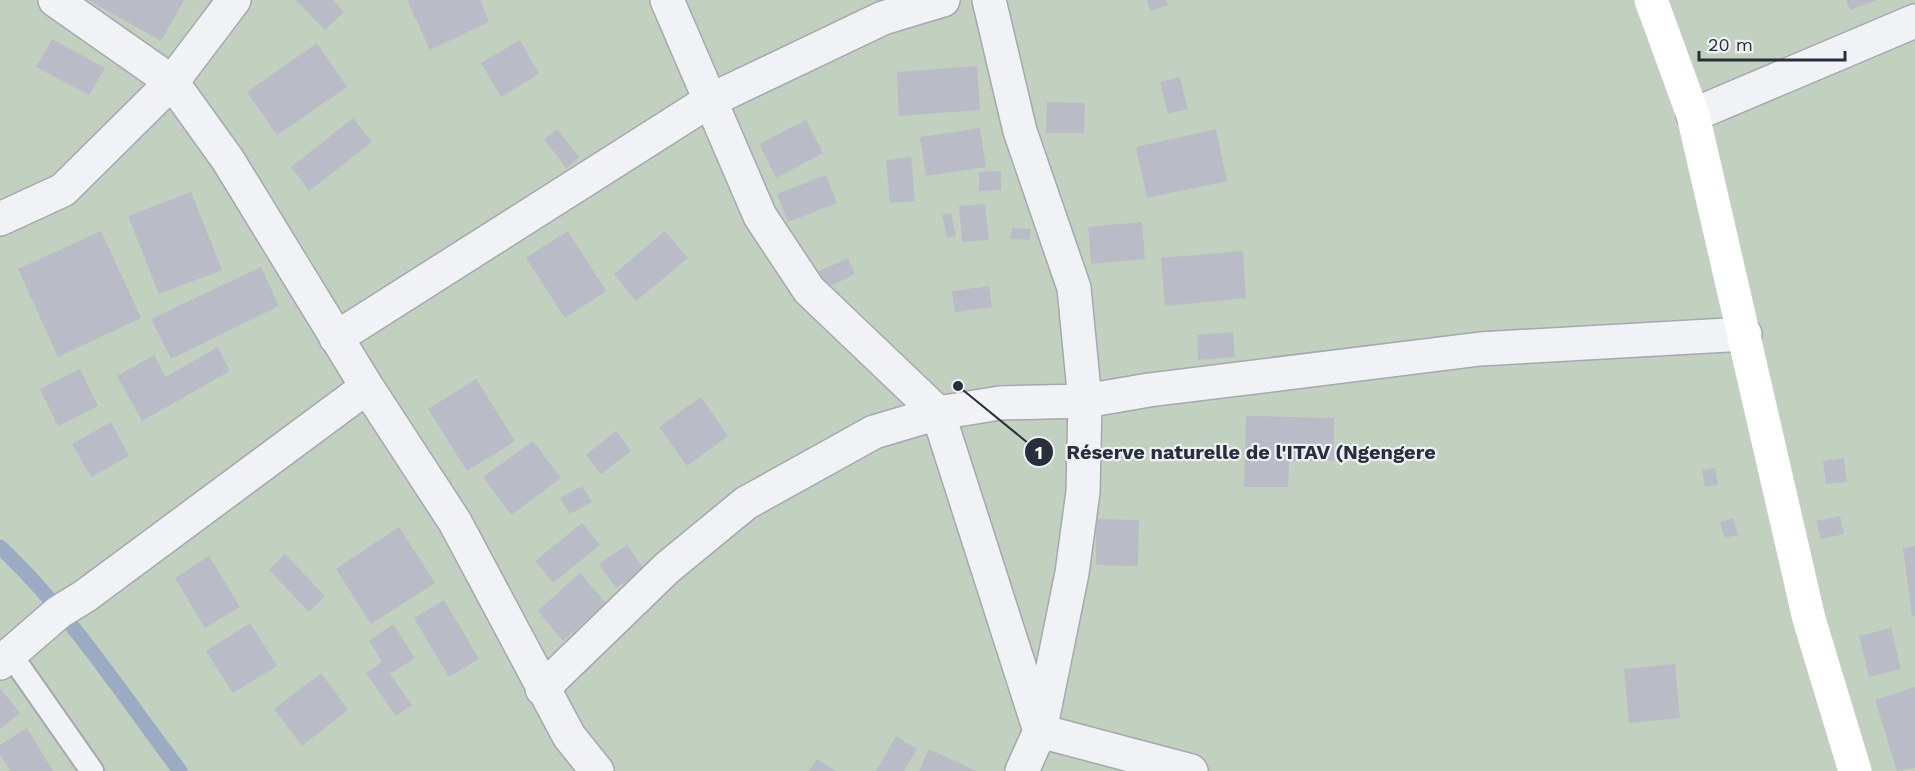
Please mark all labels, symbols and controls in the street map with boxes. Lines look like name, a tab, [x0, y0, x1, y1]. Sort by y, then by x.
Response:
scale bar	[1699, 24, 1844, 62]
text: 20 m	[1708, 34, 1753, 55]
callout: Réserve naturelle de l'ITAV (Ngengere	[1024, 433, 1448, 471]
text: Réserve naturelle de l'ITAV (Ngengere	[1066, 440, 1436, 464]
text: 1	[1035, 442, 1043, 463]

